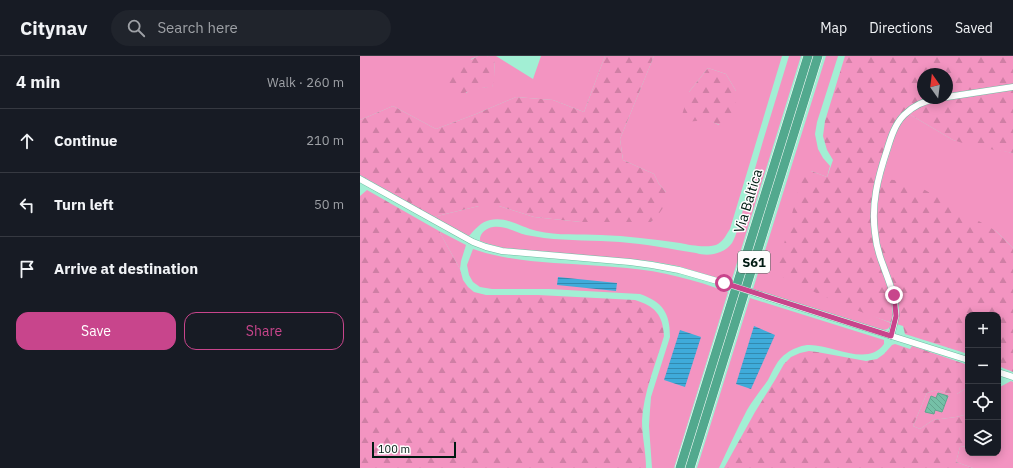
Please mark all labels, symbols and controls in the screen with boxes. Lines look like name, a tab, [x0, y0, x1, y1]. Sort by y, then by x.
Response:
search box	[111, 10, 391, 46]
text: Citynav	[20, 16, 87, 40]
icon: search	[125, 17, 147, 39]
text: Search here	[157, 18, 238, 37]
text: Map	[820, 19, 847, 37]
text: Directions	[869, 19, 933, 37]
text: Saved	[955, 19, 993, 37]
north arrow	[917, 68, 953, 104]
text: 4 min	[16, 71, 60, 93]
text: Walk · 260 m	[267, 74, 344, 91]
icon: ahead	[16, 130, 38, 152]
text: Continue	[54, 131, 118, 150]
text: 210 m	[306, 132, 344, 149]
street label: Via Baltica	[730, 166, 766, 235]
icon: left	[16, 194, 38, 216]
text: Turn left	[54, 195, 114, 214]
text: 50 m	[314, 196, 344, 213]
road number: S61	[738, 251, 770, 273]
icon: arrive	[16, 258, 38, 280]
text: Arrive at destination	[54, 259, 198, 278]
route start	[715, 274, 733, 292]
route end	[885, 286, 903, 304]
button: Save	[16, 312, 176, 350]
button: Share	[184, 312, 344, 350]
map controls	[965, 312, 1001, 456]
button: +	[965, 312, 1001, 348]
button: −	[965, 348, 1001, 384]
button: locate	[965, 384, 1001, 420]
button: layers	[965, 420, 1001, 456]
scale bar	[372, 440, 456, 459]
text: 100 m	[378, 442, 410, 456]

